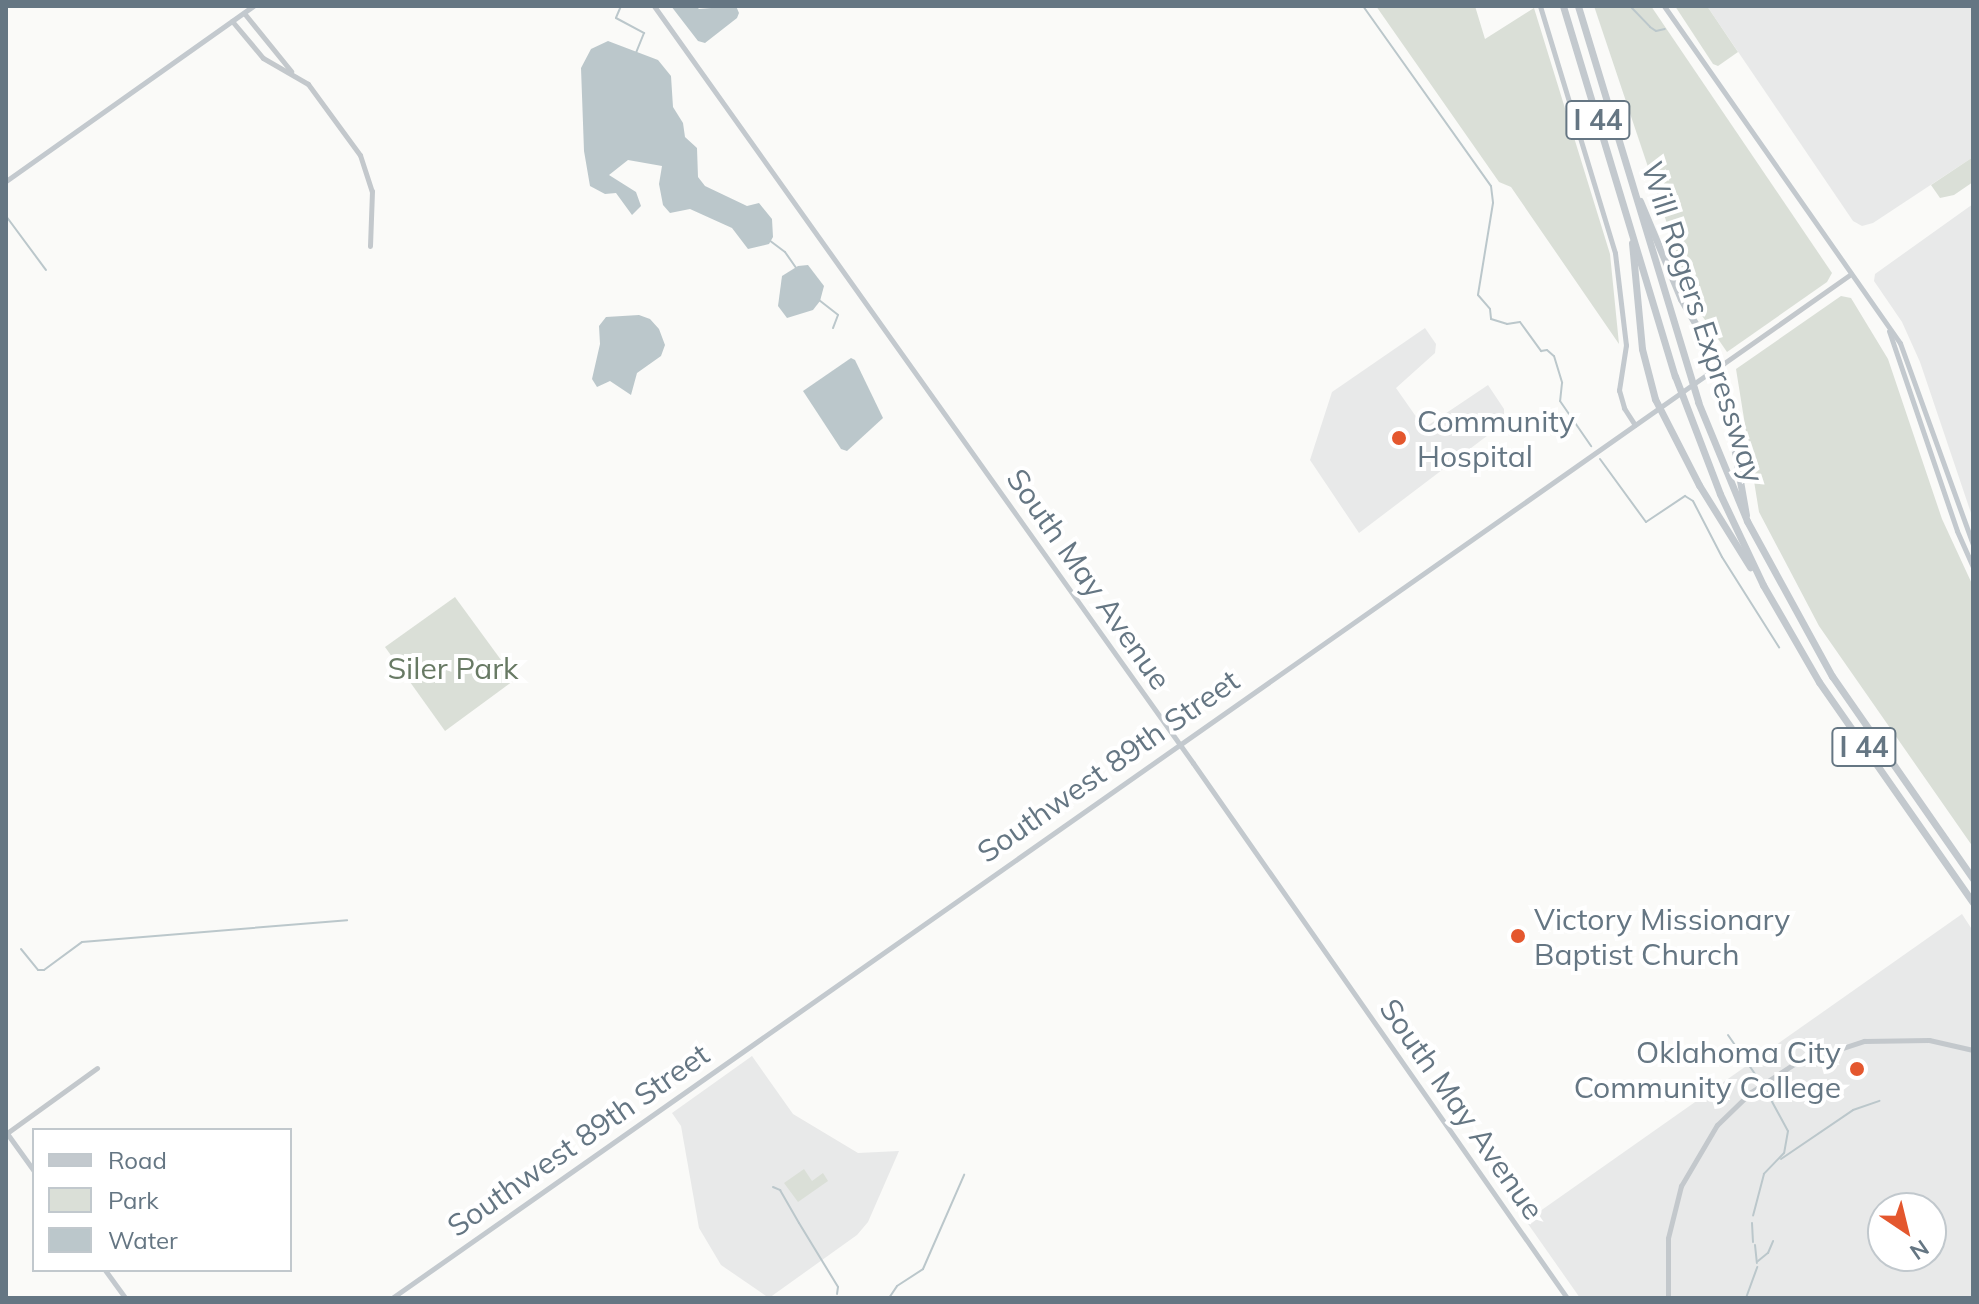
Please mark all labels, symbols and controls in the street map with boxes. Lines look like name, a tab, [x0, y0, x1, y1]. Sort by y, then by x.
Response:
road number: I 44	[1564, 96, 1632, 144]
street label: Will Rogers Expressway	[1634, 157, 1772, 487]
place label: Community Hospital	[1417, 403, 1575, 474]
marker: Community Hospital	[1388, 427, 1410, 449]
street label: South May Avenue	[999, 462, 1179, 696]
park label: Siler Park	[387, 650, 519, 686]
street label: Southwest 89th Street	[970, 662, 1246, 870]
road number: I 44	[1830, 723, 1898, 771]
place label: Victory Missionary Baptist Church	[1534, 901, 1790, 972]
marker: Victory Missionary Baptist Church	[1509, 927, 1527, 945]
street label: South May Avenue	[1372, 992, 1552, 1226]
place label: Oklahoma City Community College	[1574, 1034, 1841, 1104]
street label: Southwest 89th Street	[440, 1036, 716, 1244]
marker: Oklahoma City Community College	[1848, 1060, 1866, 1078]
legend	[32, 1128, 292, 1272]
text: Road	[108, 1145, 167, 1175]
text: Park	[108, 1185, 159, 1215]
north arrow	[1867, 1192, 1947, 1272]
text: Water	[108, 1225, 178, 1255]
text: N	[1905, 1234, 1934, 1266]

